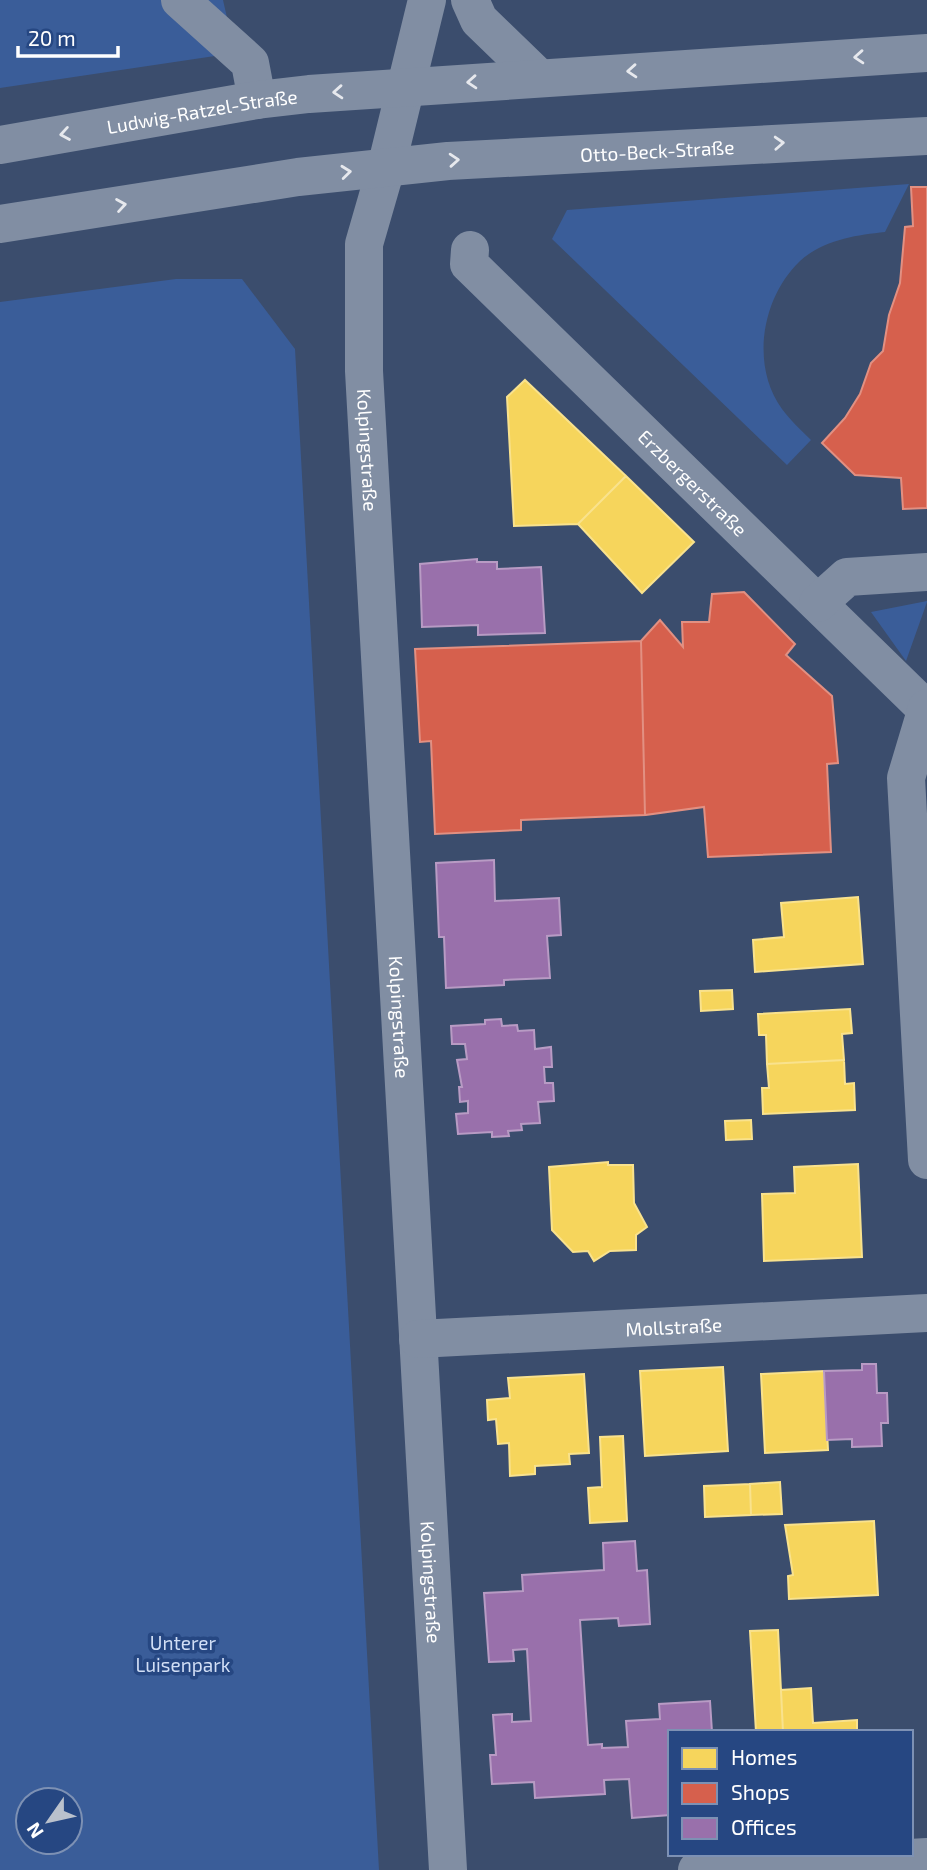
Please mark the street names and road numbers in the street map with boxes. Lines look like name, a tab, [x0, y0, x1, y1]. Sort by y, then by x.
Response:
street label: Ludwig-Ratzel-Straße	[105, 84, 299, 138]
street label: Otto-Beck-Straße	[580, 135, 735, 166]
street label: Kolpingstraße	[353, 388, 383, 512]
street label: Erzbergerstraße	[634, 424, 752, 540]
street label: Kolpingstraße	[385, 955, 415, 1079]
street label: Mollstraße	[625, 1312, 723, 1340]
street label: Kolpingstraße	[417, 1520, 447, 1644]

